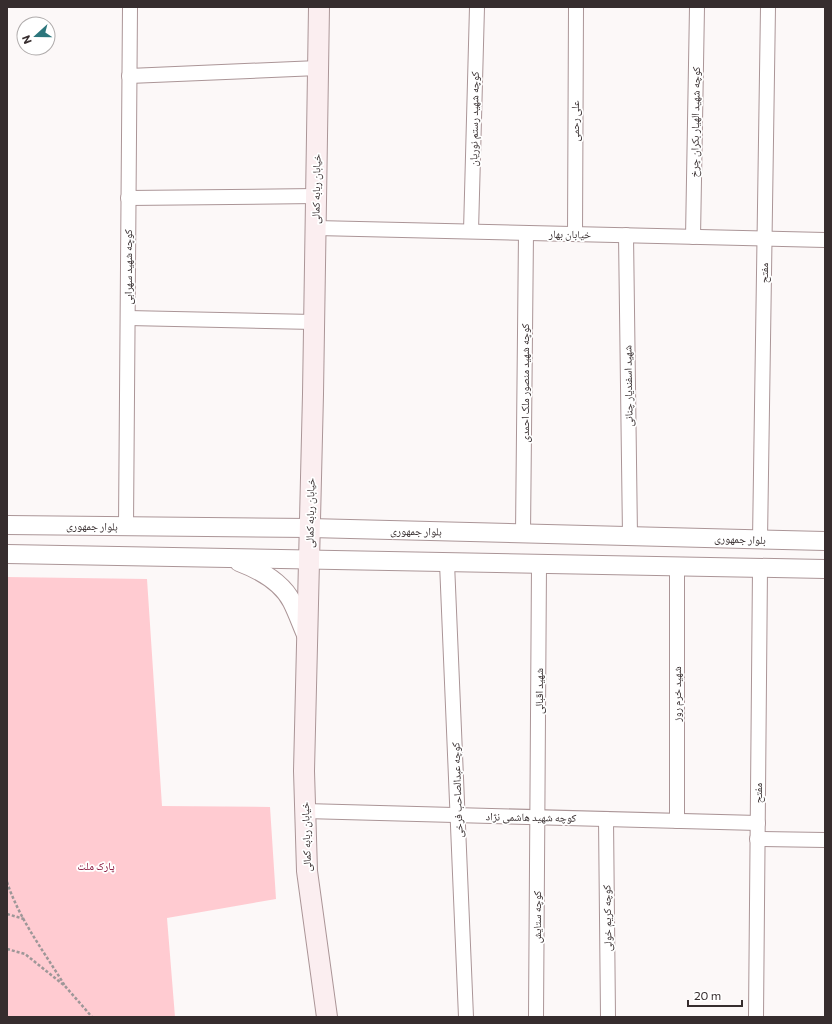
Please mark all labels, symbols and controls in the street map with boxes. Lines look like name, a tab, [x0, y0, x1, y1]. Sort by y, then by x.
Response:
north arrow	[16, 16, 56, 56]
text: N	[19, 34, 34, 46]
street label: کوچه شهید الهیار بکران چرخ	[687, 66, 703, 178]
street label: کوچه شهید رستم نوریان	[466, 71, 483, 167]
street label: علی رحمی	[568, 100, 582, 142]
street label: خیابان ربابه کمالی	[308, 154, 324, 224]
street label: خیابان بهار	[548, 227, 591, 241]
street label: کوچه شهید سهرابی	[121, 229, 135, 305]
street label: مفتح	[757, 263, 771, 283]
street label: کوچه شهید منصور ملک احمدی	[518, 323, 532, 443]
street label: شهید اسفندیار چنانی	[620, 345, 636, 427]
street label: خیابان ربابه کمالی	[302, 478, 318, 548]
street label: بلوار جمهوری	[66, 519, 118, 533]
street label: بلوار جمهوری	[390, 524, 442, 538]
street label: بلوار جمهوری	[714, 531, 766, 547]
street label: شهید خرم روز	[670, 666, 684, 723]
street label: شهید اقبالی	[532, 668, 546, 714]
street label: کوچه عبدالصاحب فرخی	[448, 741, 466, 838]
street label: مفتح	[751, 783, 765, 803]
street label: خیابان ربابه کمالی	[298, 802, 314, 872]
street label: کوچه شهید هاشمی نژاد	[485, 809, 577, 825]
park label: پارک ملت	[77, 859, 115, 873]
street label: کوچه کریم خولی	[599, 884, 616, 951]
street label: کوچه ستایش	[530, 890, 544, 943]
scale bar	[688, 982, 742, 1008]
text: 20 m	[694, 988, 721, 1002]

